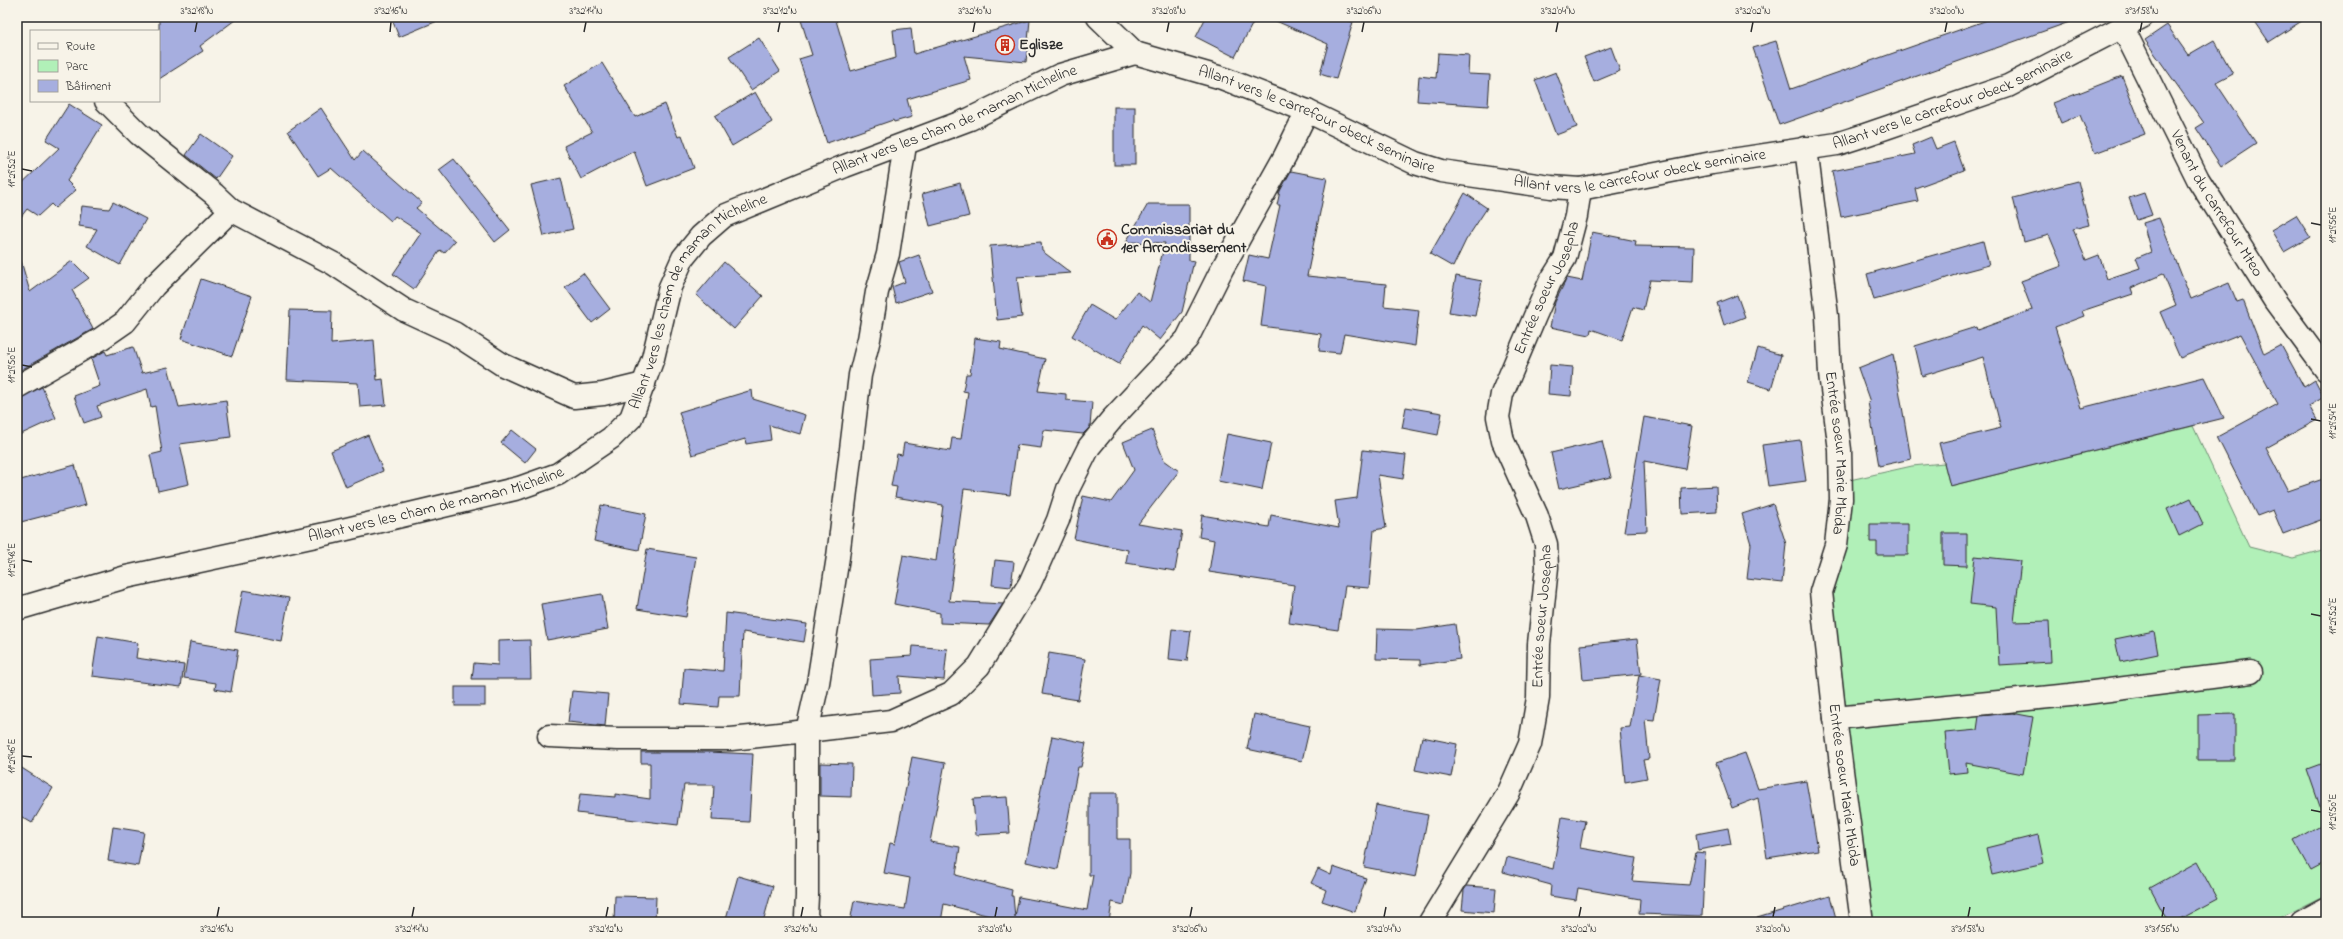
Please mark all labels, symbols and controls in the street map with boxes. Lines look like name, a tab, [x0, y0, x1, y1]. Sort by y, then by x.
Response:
text: 3°32'18"N	[181, 4, 214, 19]
text: 3°32'16"N	[374, 4, 408, 19]
text: 3°32'14"N	[569, 4, 603, 19]
text: 3°32'12"N	[763, 4, 797, 19]
text: 3°32'10"N	[958, 4, 992, 19]
text: 3°32'08"N	[1152, 4, 1186, 19]
text: 3°32'06"N	[1347, 4, 1382, 19]
text: 3°32'04"N	[1541, 4, 1575, 19]
text: 3°32'02"N	[1735, 4, 1771, 19]
text: 3°32'00"N	[1930, 4, 1965, 19]
text: 3°31'58"N	[2125, 4, 2159, 19]
legend	[30, 30, 160, 102]
place label: Eglisze	[1019, 33, 1064, 58]
building icon: Eglisze	[994, 34, 1016, 56]
text: Route	[66, 38, 96, 56]
street label: Allant vers le carrefour obeck seminaire	[1830, 42, 2078, 157]
text: Parc	[66, 58, 88, 76]
street label: Allant vers les cham de maman Micheline	[829, 58, 1081, 182]
street label: Allant vers le carrefour obeck seminaire	[1195, 60, 1439, 181]
text: Bâtiment	[65, 78, 111, 96]
street label: Venant du carrefour Mteo	[2163, 125, 2269, 282]
street label: Allant vers le carrefour obeck seminaire	[1512, 143, 1768, 201]
text: 11°29'52"E	[5, 150, 20, 188]
street label: Allant vers les cham de maman Micheline	[623, 187, 772, 413]
text: 11°29'56"E	[2326, 207, 2341, 243]
place label: Commissariat du 1er Arrondissement	[1121, 218, 1247, 260]
street label: Entrée soeur Josepha	[1508, 219, 1586, 358]
public building icon: Commissariat du 1er Arrondissement	[1096, 228, 1118, 250]
text: 11°29'50"E	[5, 347, 20, 383]
street label: Entrée soeur Marie Mbida	[1818, 370, 1853, 536]
text: 11°29'54"E	[2326, 403, 2341, 439]
street label: Allant vers les cham de maman Micheline	[306, 460, 570, 549]
text: 11°29'48"E	[5, 543, 20, 577]
street label: Entrée soeur Josepha	[1526, 544, 1559, 688]
text: 11°29'52"E	[2326, 597, 2341, 635]
street label: Entrée soeur Marie Mbida	[1821, 702, 1867, 868]
text: 11°29'46"E	[5, 739, 20, 774]
text: 11°29'50"E	[2326, 794, 2341, 830]
text: 3°32'16"N	[200, 922, 234, 937]
text: 3°32'14"N	[395, 922, 429, 937]
text: 3°32'12"N	[589, 922, 623, 937]
text: 3°32'10"N	[784, 922, 818, 937]
text: 3°32'08"N	[978, 922, 1012, 937]
text: 3°32'06"N	[1173, 922, 1208, 937]
text: 3°32'04"N	[1367, 922, 1401, 937]
text: 3°32'02"N	[1561, 922, 1597, 937]
text: 3°32'00"N	[1756, 922, 1791, 937]
text: 3°31'58"N	[1951, 922, 1985, 937]
text: 3°31'56"N	[2145, 922, 2179, 937]

